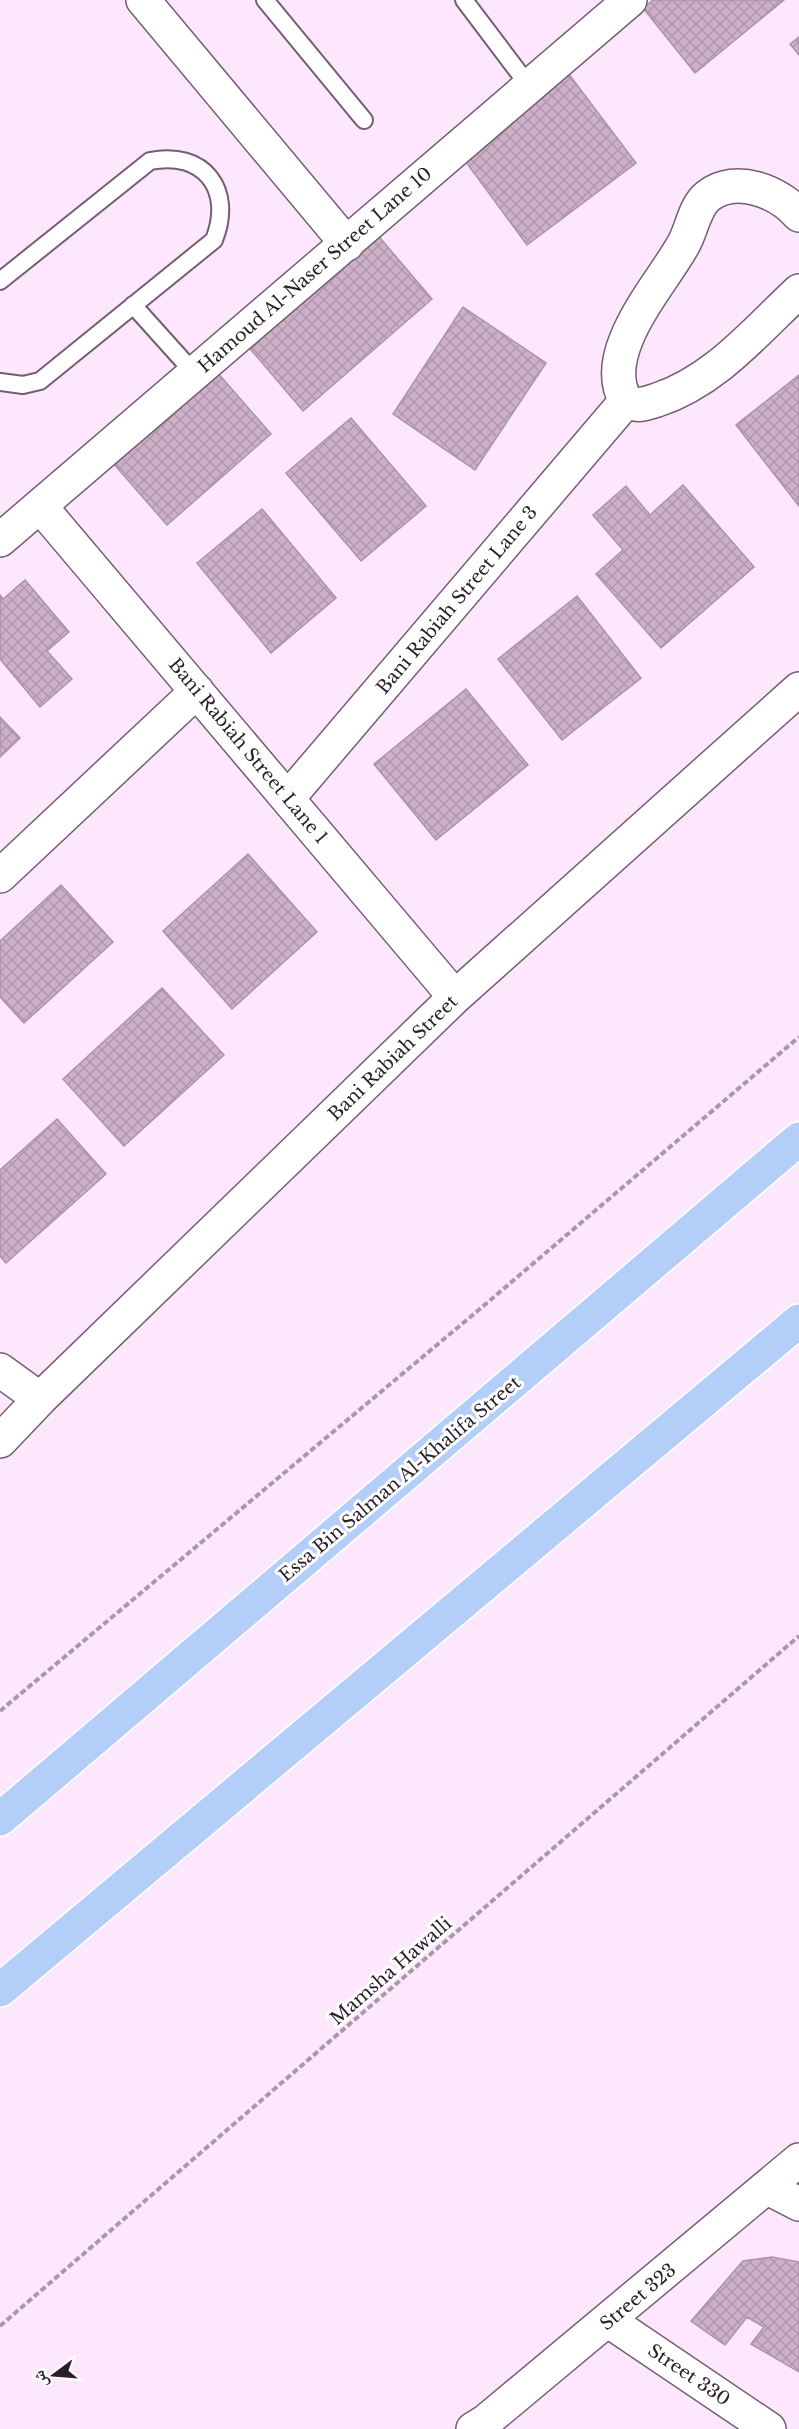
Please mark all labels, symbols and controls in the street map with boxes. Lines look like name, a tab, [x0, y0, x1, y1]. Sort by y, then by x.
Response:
street label: Hamoud Al-Naser Street Lane 10	[194, 162, 436, 378]
street label: Bani Rabiah Street Lane 3	[372, 502, 542, 698]
street label: Bani Rabiah Street Lane 1	[164, 654, 332, 848]
street label: Bani Rabiah Street	[324, 990, 462, 1125]
street label: Essa Bin Salman Al-Khalifa Street	[275, 1371, 525, 1586]
street label: Mamsha Hawalli	[326, 1912, 456, 2030]
street label: Street 323	[595, 2259, 681, 2335]
street label: Street 330	[644, 2340, 734, 2410]
north arrow	[24, 2345, 84, 2405]
text: ش	[28, 2368, 52, 2390]

